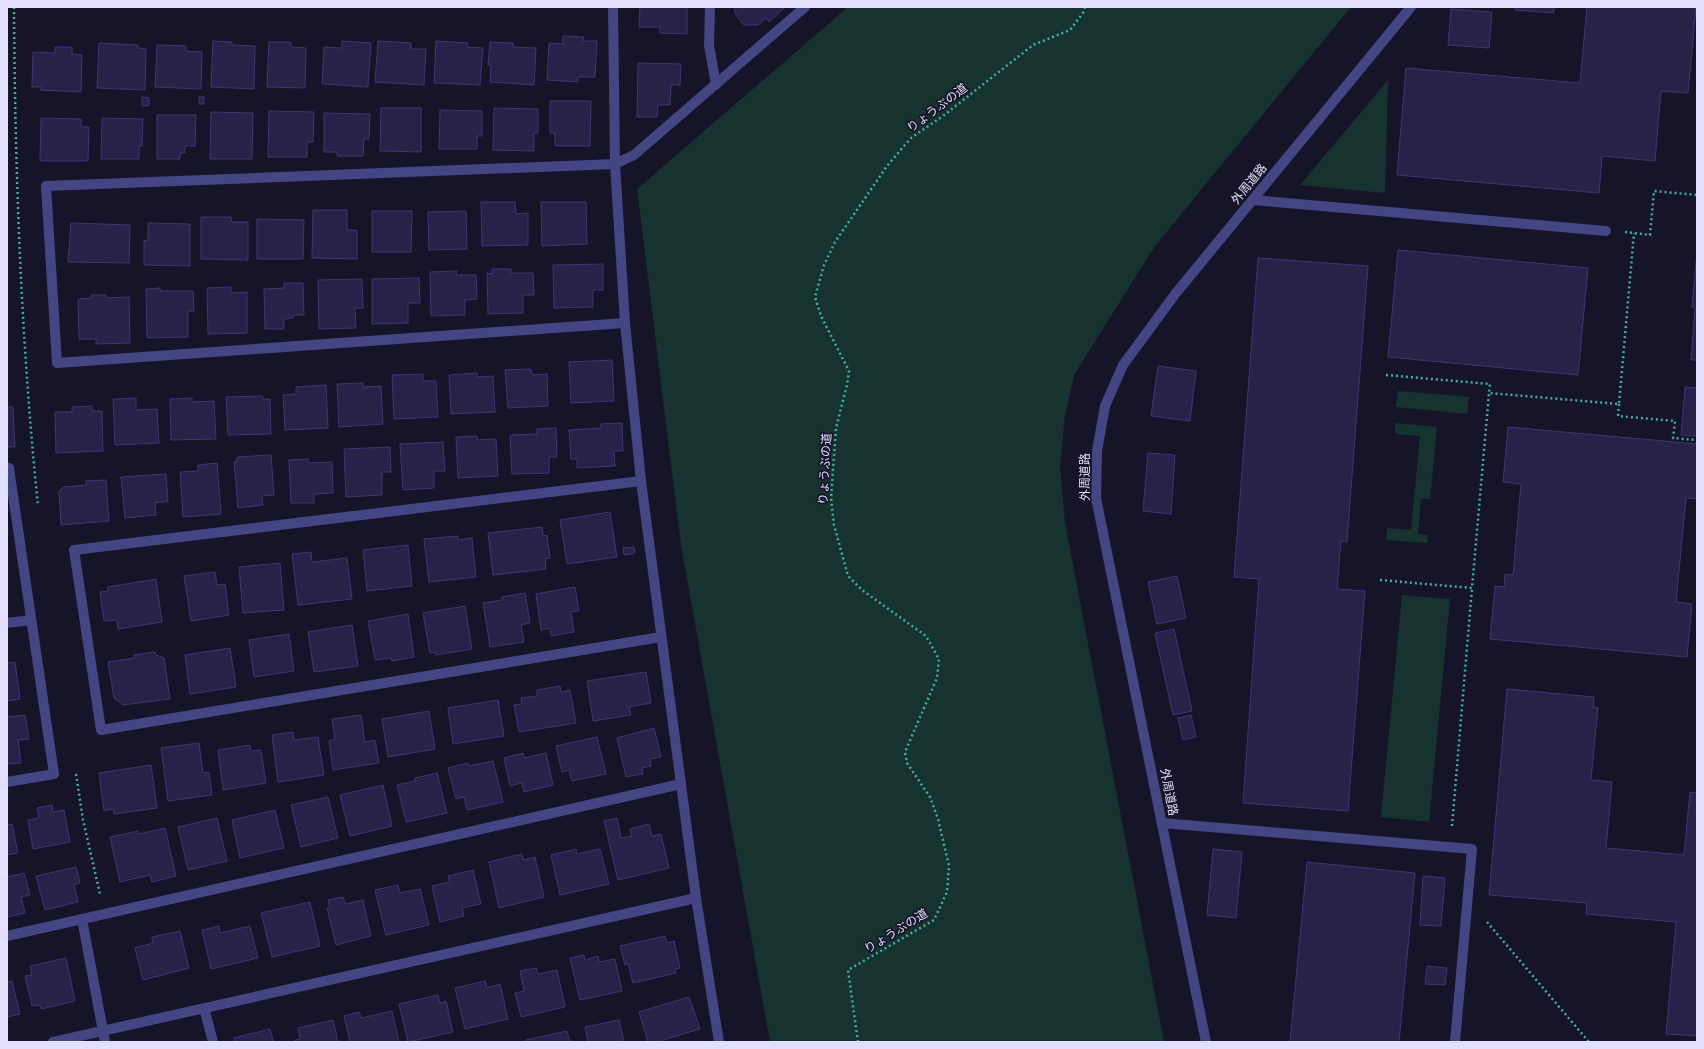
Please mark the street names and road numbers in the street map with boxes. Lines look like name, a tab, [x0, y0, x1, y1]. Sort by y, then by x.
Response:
street label: りょうぶの道	[904, 81, 970, 135]
street label: 外周道路	[1228, 161, 1270, 207]
street label: りょうぶの道	[816, 433, 834, 505]
street label: 外周道路	[1078, 453, 1092, 501]
street label: 外周道路	[1158, 767, 1180, 817]
street label: りょうぶの道	[862, 906, 930, 956]

